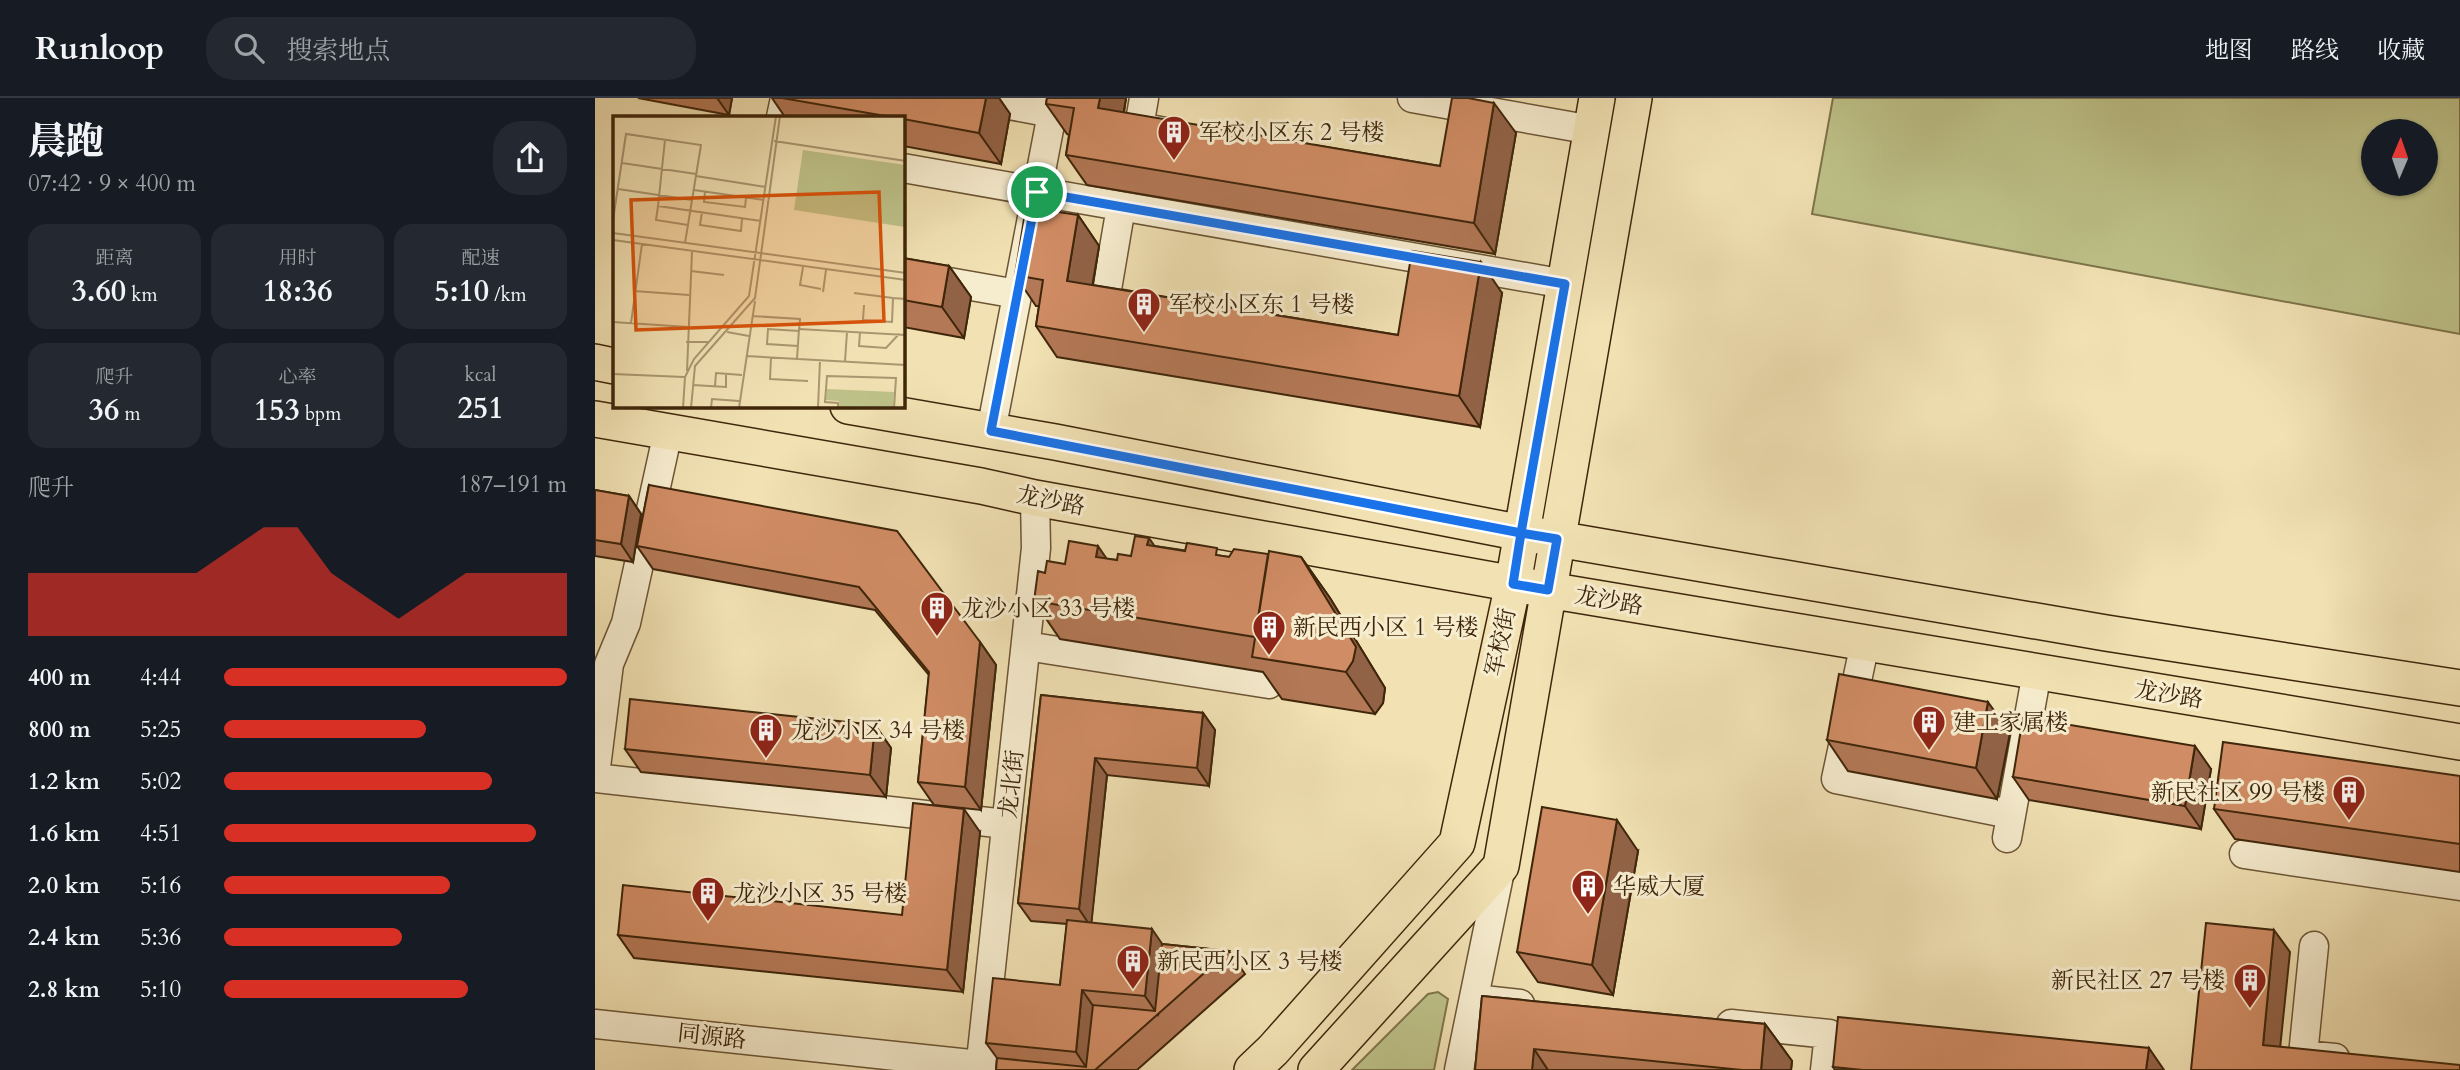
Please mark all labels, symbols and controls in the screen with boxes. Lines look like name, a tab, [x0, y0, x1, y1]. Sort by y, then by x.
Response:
search box	[206, 17, 696, 80]
text: Runloop	[35, 26, 164, 71]
icon: search	[230, 29, 268, 67]
text: 搜索地点	[286, 33, 390, 68]
text: 地图	[2205, 34, 2253, 67]
text: 路线	[2291, 34, 2339, 67]
text: 收藏	[2377, 34, 2425, 67]
building icon: 军校小区东 2 号楼	[1155, 113, 1193, 162]
text: 晨跑	[28, 116, 104, 168]
inset map	[613, 116, 905, 408]
place label: 军校小区东 2 号楼	[1199, 117, 1384, 148]
north arrow	[2361, 119, 2438, 196]
map controls	[2361, 119, 2438, 196]
button: share	[493, 121, 567, 195]
pin	[1007, 162, 1067, 222]
text: 07:42 · 9 × 400 m	[28, 168, 196, 199]
icon: arrive	[1018, 173, 1056, 211]
text: 距离	[95, 245, 134, 271]
text: 用时	[278, 245, 317, 271]
text: 配速	[461, 245, 500, 271]
text: 3.60	[71, 271, 126, 312]
text: 18:36	[262, 271, 333, 312]
text: 5:10	[434, 271, 489, 312]
text: km	[126, 282, 158, 308]
text: /km	[489, 282, 527, 308]
building icon: 军校小区东 1 号楼	[1125, 285, 1163, 334]
place label: 军校小区东 1 号楼	[1169, 289, 1354, 320]
text: kcal	[465, 362, 496, 388]
text: 爬升	[95, 364, 134, 390]
text: 心率	[278, 364, 317, 390]
text: 251	[457, 388, 504, 429]
text: 36	[89, 390, 119, 431]
text: 153	[254, 390, 300, 431]
text: m	[119, 401, 140, 427]
text: bpm	[300, 401, 341, 427]
text: 187–191 m	[458, 469, 567, 500]
text: 爬升	[28, 472, 74, 503]
street label: 龙沙路	[1014, 479, 1088, 522]
street label: 龙沙路	[1572, 579, 1646, 622]
building icon: 龙沙小区 33 号楼	[918, 589, 956, 638]
place label: 龙沙小区 33 号楼	[961, 593, 1135, 624]
street label: 军校街	[1478, 605, 1523, 679]
building icon: 新民西小区 1 号楼	[1250, 608, 1288, 657]
place label: 新民西小区 1 号楼	[1293, 612, 1478, 643]
text: 400 m	[28, 662, 91, 693]
text: 4:44	[140, 662, 181, 693]
street label: 龙沙路	[2132, 674, 2205, 715]
building icon: 建工家属楼	[1910, 703, 1948, 752]
place label: 建工家属楼	[1953, 707, 2068, 738]
building icon: 龙沙小区 34 号楼	[747, 711, 785, 760]
text: 800 m	[28, 714, 91, 745]
text: 5:25	[140, 714, 181, 745]
place label: 龙沙小区 34 号楼	[791, 715, 965, 746]
street label: 龙北街	[992, 748, 1031, 820]
text: 1.2 km	[28, 766, 100, 797]
text: 5:02	[140, 766, 181, 797]
building icon: 新民社区 99 号楼	[2330, 773, 2368, 822]
place label: 新民社区 99 号楼	[2151, 777, 2325, 808]
text: 1.6 km	[28, 818, 100, 849]
text: 4:51	[140, 818, 181, 849]
building icon: 华威大厦	[1569, 867, 1607, 916]
text: 2.0 km	[28, 870, 100, 901]
text: 5:16	[140, 870, 181, 901]
place label: 华威大厦	[1613, 871, 1705, 902]
building icon: 龙沙小区 35 号楼	[689, 874, 727, 923]
place label: 龙沙小区 35 号楼	[733, 878, 907, 909]
text: 2.4 km	[28, 922, 100, 953]
text: 5:36	[140, 922, 181, 953]
building icon: 新民西小区 3 号楼	[1114, 942, 1152, 991]
place label: 新民西小区 3 号楼	[1157, 946, 1342, 977]
building icon: 新民社区 27 号楼	[2231, 961, 2269, 1010]
place label: 新民社区 27 号楼	[2051, 965, 2225, 996]
text: 2.8 km	[28, 974, 100, 1005]
text: 5:10	[140, 974, 181, 1005]
street label: 同源路	[676, 1017, 748, 1056]

